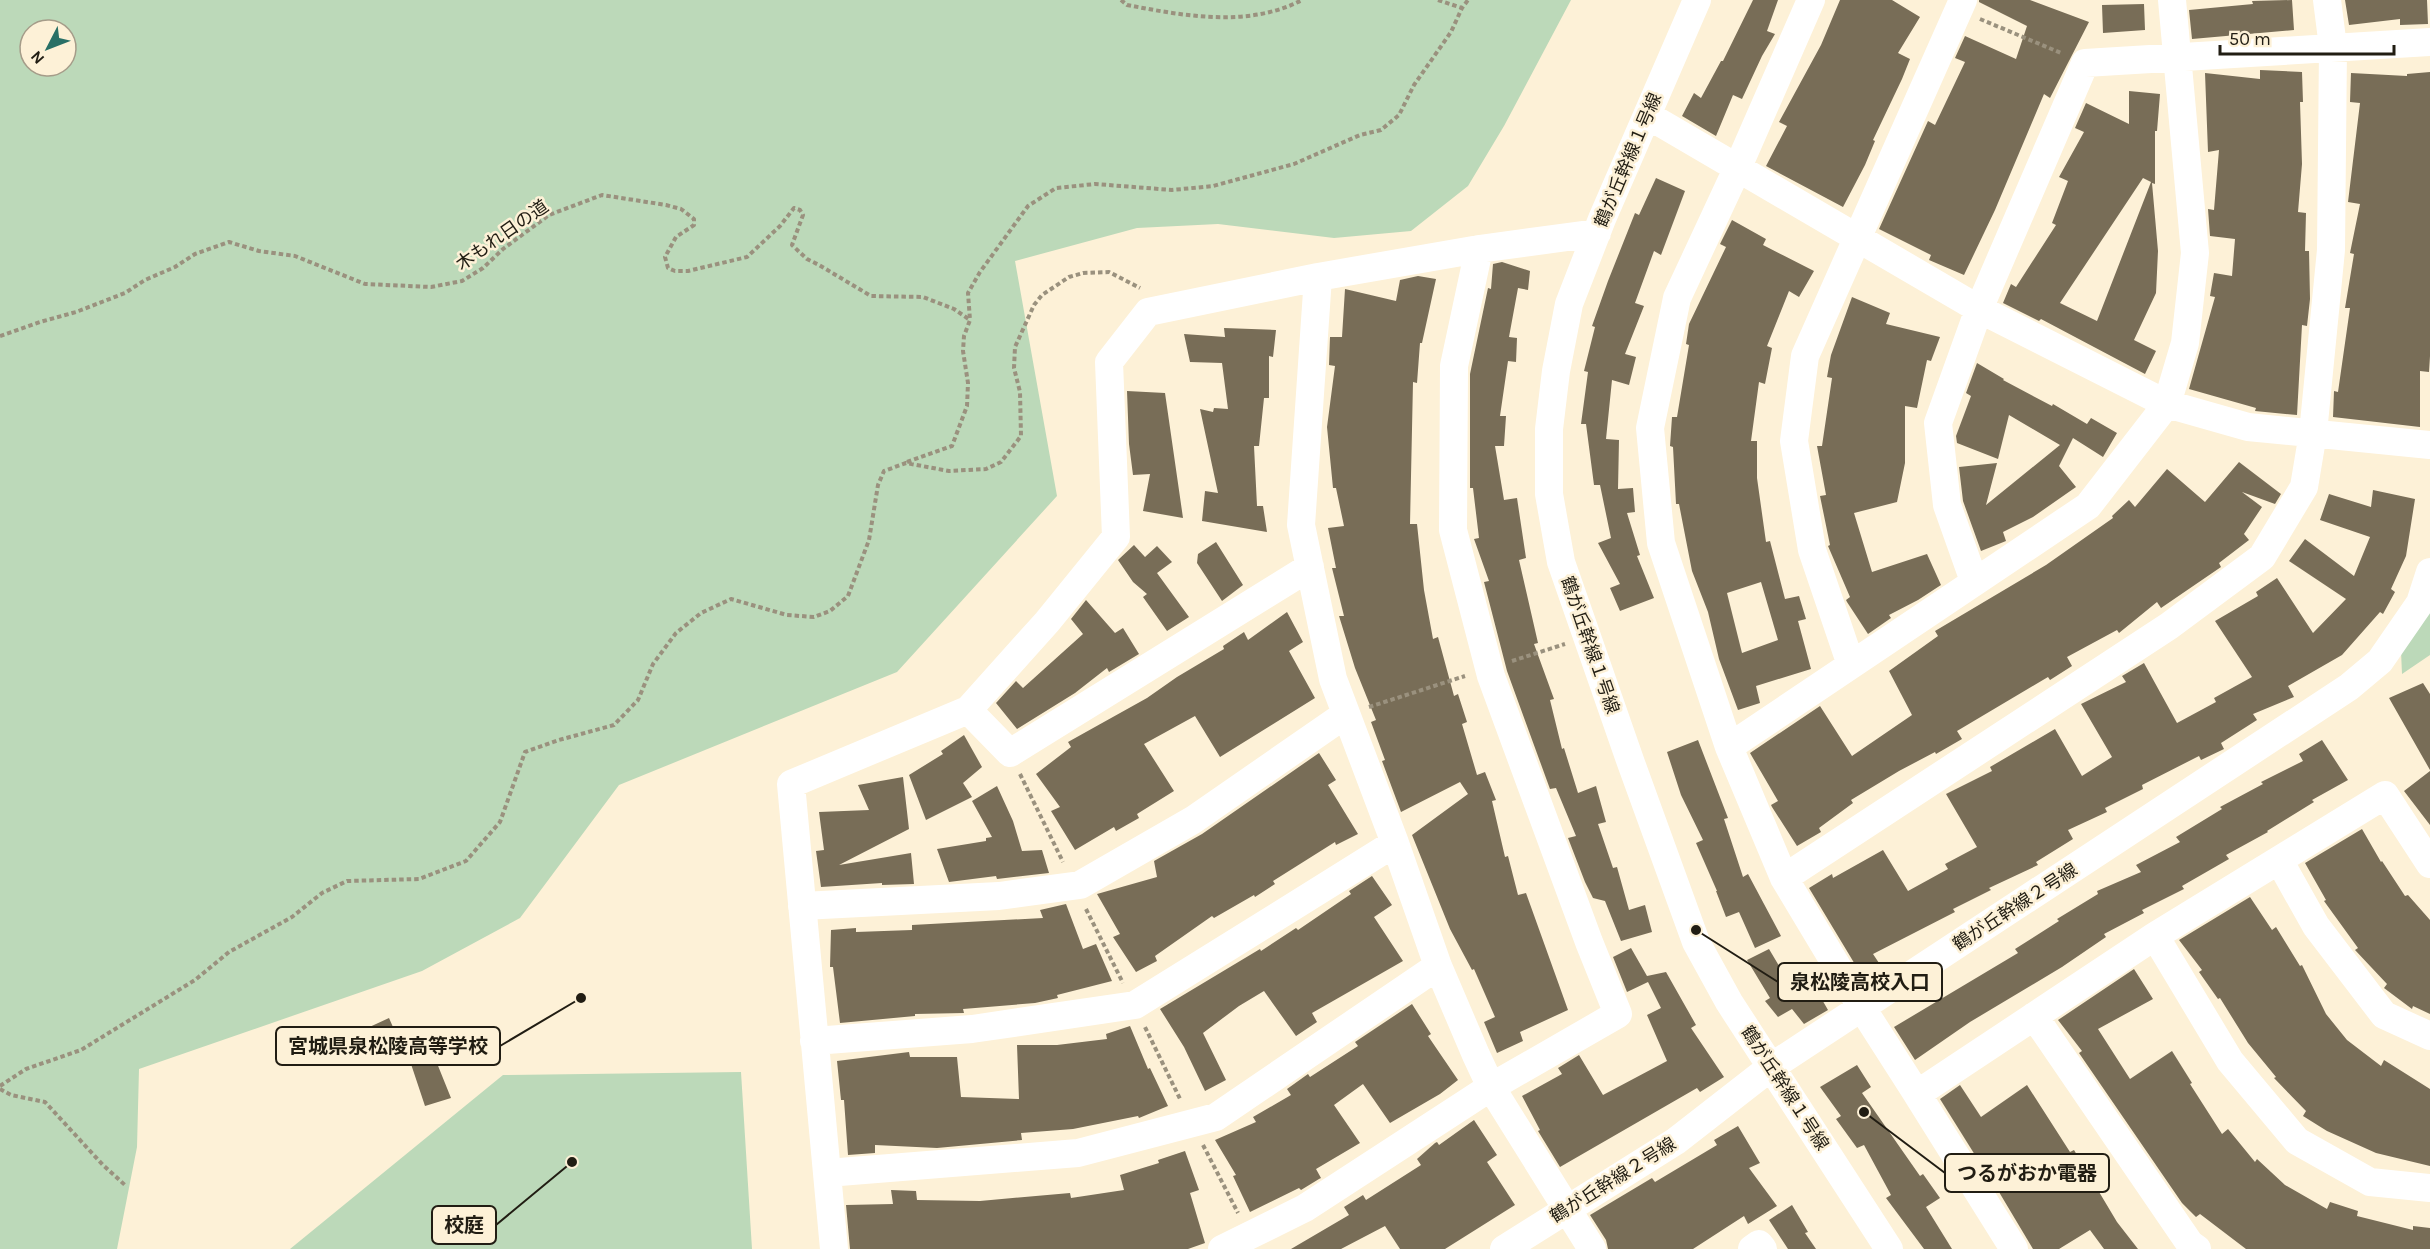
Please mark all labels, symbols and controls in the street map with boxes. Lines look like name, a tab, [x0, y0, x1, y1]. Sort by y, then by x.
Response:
north arrow	[18, 18, 78, 78]
scale bar	[2220, 18, 2394, 56]
text: 50 m	[2229, 28, 2271, 50]
text: N	[26, 47, 48, 68]
street label: 鶴が丘幹線１号線	[1590, 89, 1666, 231]
street label: 木もれ日の道	[451, 195, 553, 275]
street label: 鶴が丘幹線１号線	[1556, 573, 1624, 717]
street label: 鶴が丘幹線２号線	[1949, 859, 2081, 955]
callout: 泉松陵高校入口	[1778, 963, 1942, 1001]
text: 泉松陵高校入口	[1790, 971, 1930, 994]
street label: 鶴が丘幹線１号線	[1737, 1022, 1833, 1154]
callout: 宮城県泉松陵高等学校	[276, 1027, 500, 1065]
text: 宮城県泉松陵高等学校	[288, 1035, 488, 1058]
street label: 鶴が丘幹線２号線	[1546, 1133, 1680, 1227]
callout: つるがおか電器	[1945, 1154, 2109, 1192]
text: つるがおか電器	[1957, 1162, 2097, 1185]
callout: 校庭	[432, 1206, 496, 1244]
text: 校庭	[444, 1214, 484, 1237]

